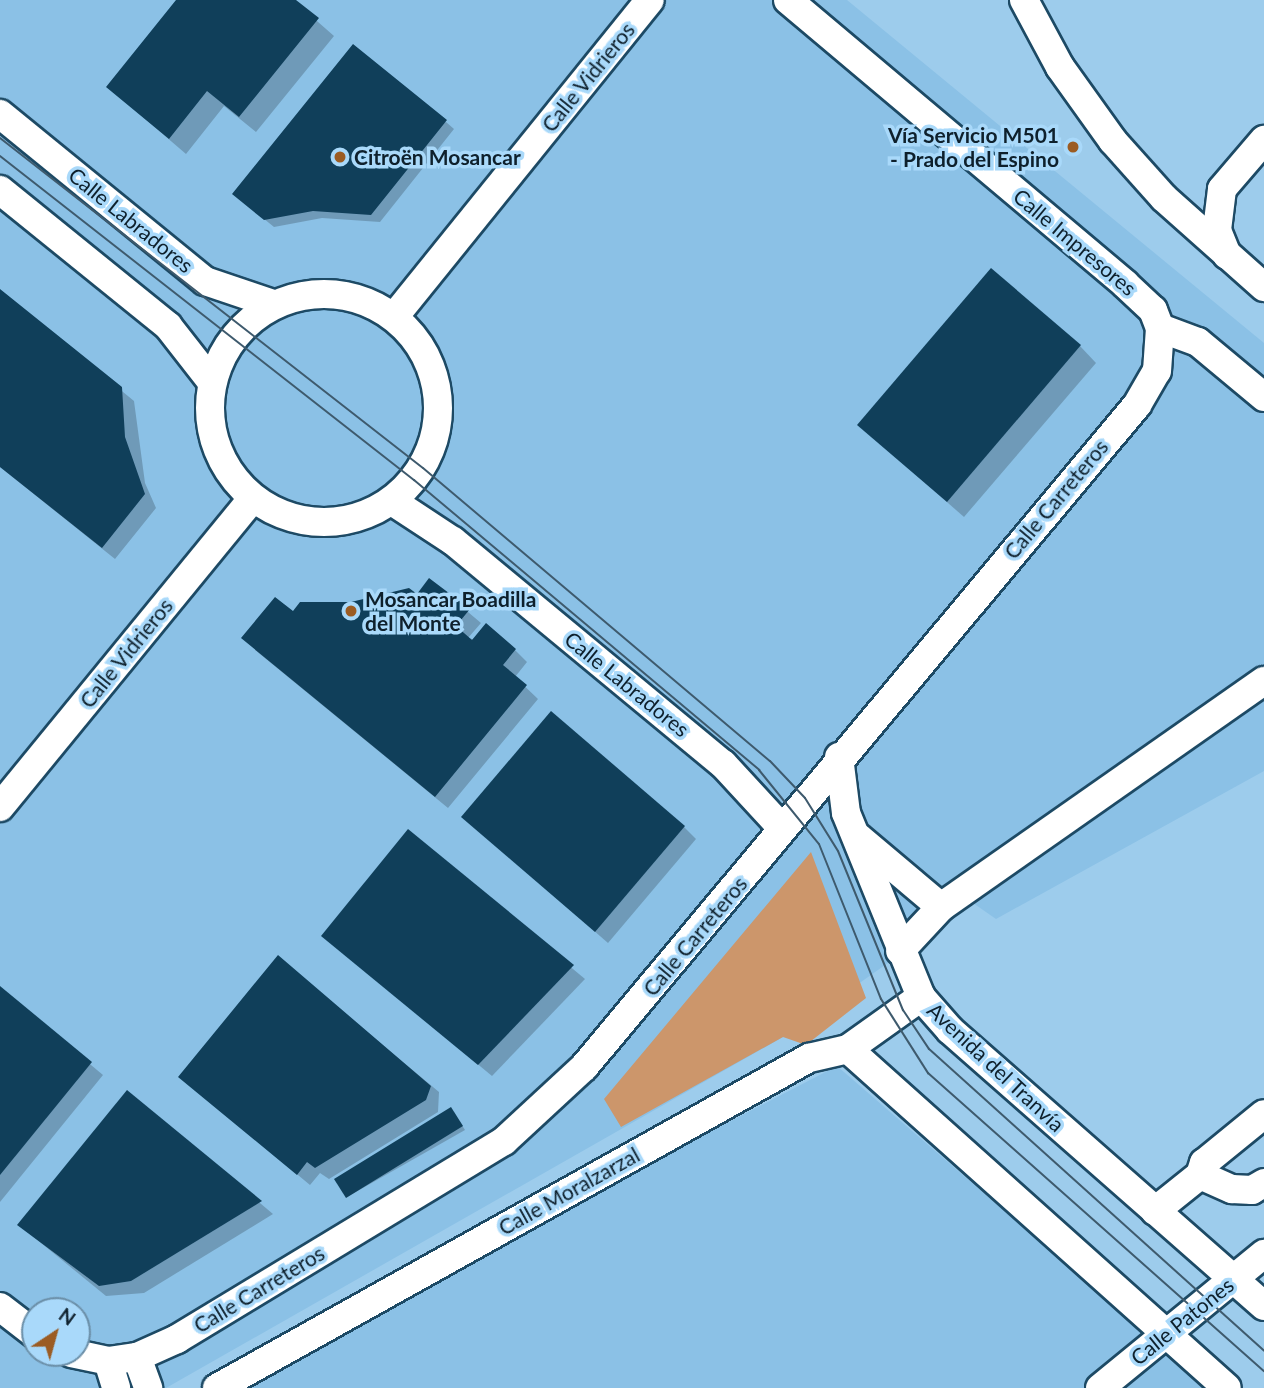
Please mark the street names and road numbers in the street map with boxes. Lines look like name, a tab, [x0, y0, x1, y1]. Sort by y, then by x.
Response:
street label: Calle Vidrieros	[536, 17, 640, 137]
street label: Calle Labradores	[64, 162, 198, 278]
street label: Calle Impresores	[1009, 183, 1141, 301]
street label: Calle Carreteros	[999, 434, 1113, 564]
street label: Calle Vidrieros	[74, 593, 178, 713]
street label: Calle Labradores	[560, 626, 694, 742]
street label: Calle Carreteros	[638, 871, 752, 1001]
street label: Avenida del Tranvía	[922, 997, 1070, 1137]
street label: Calle Moralzarzal	[494, 1142, 644, 1240]
street label: Calle Carreteros	[189, 1240, 329, 1338]
street label: Calle Patones	[1126, 1272, 1238, 1370]

